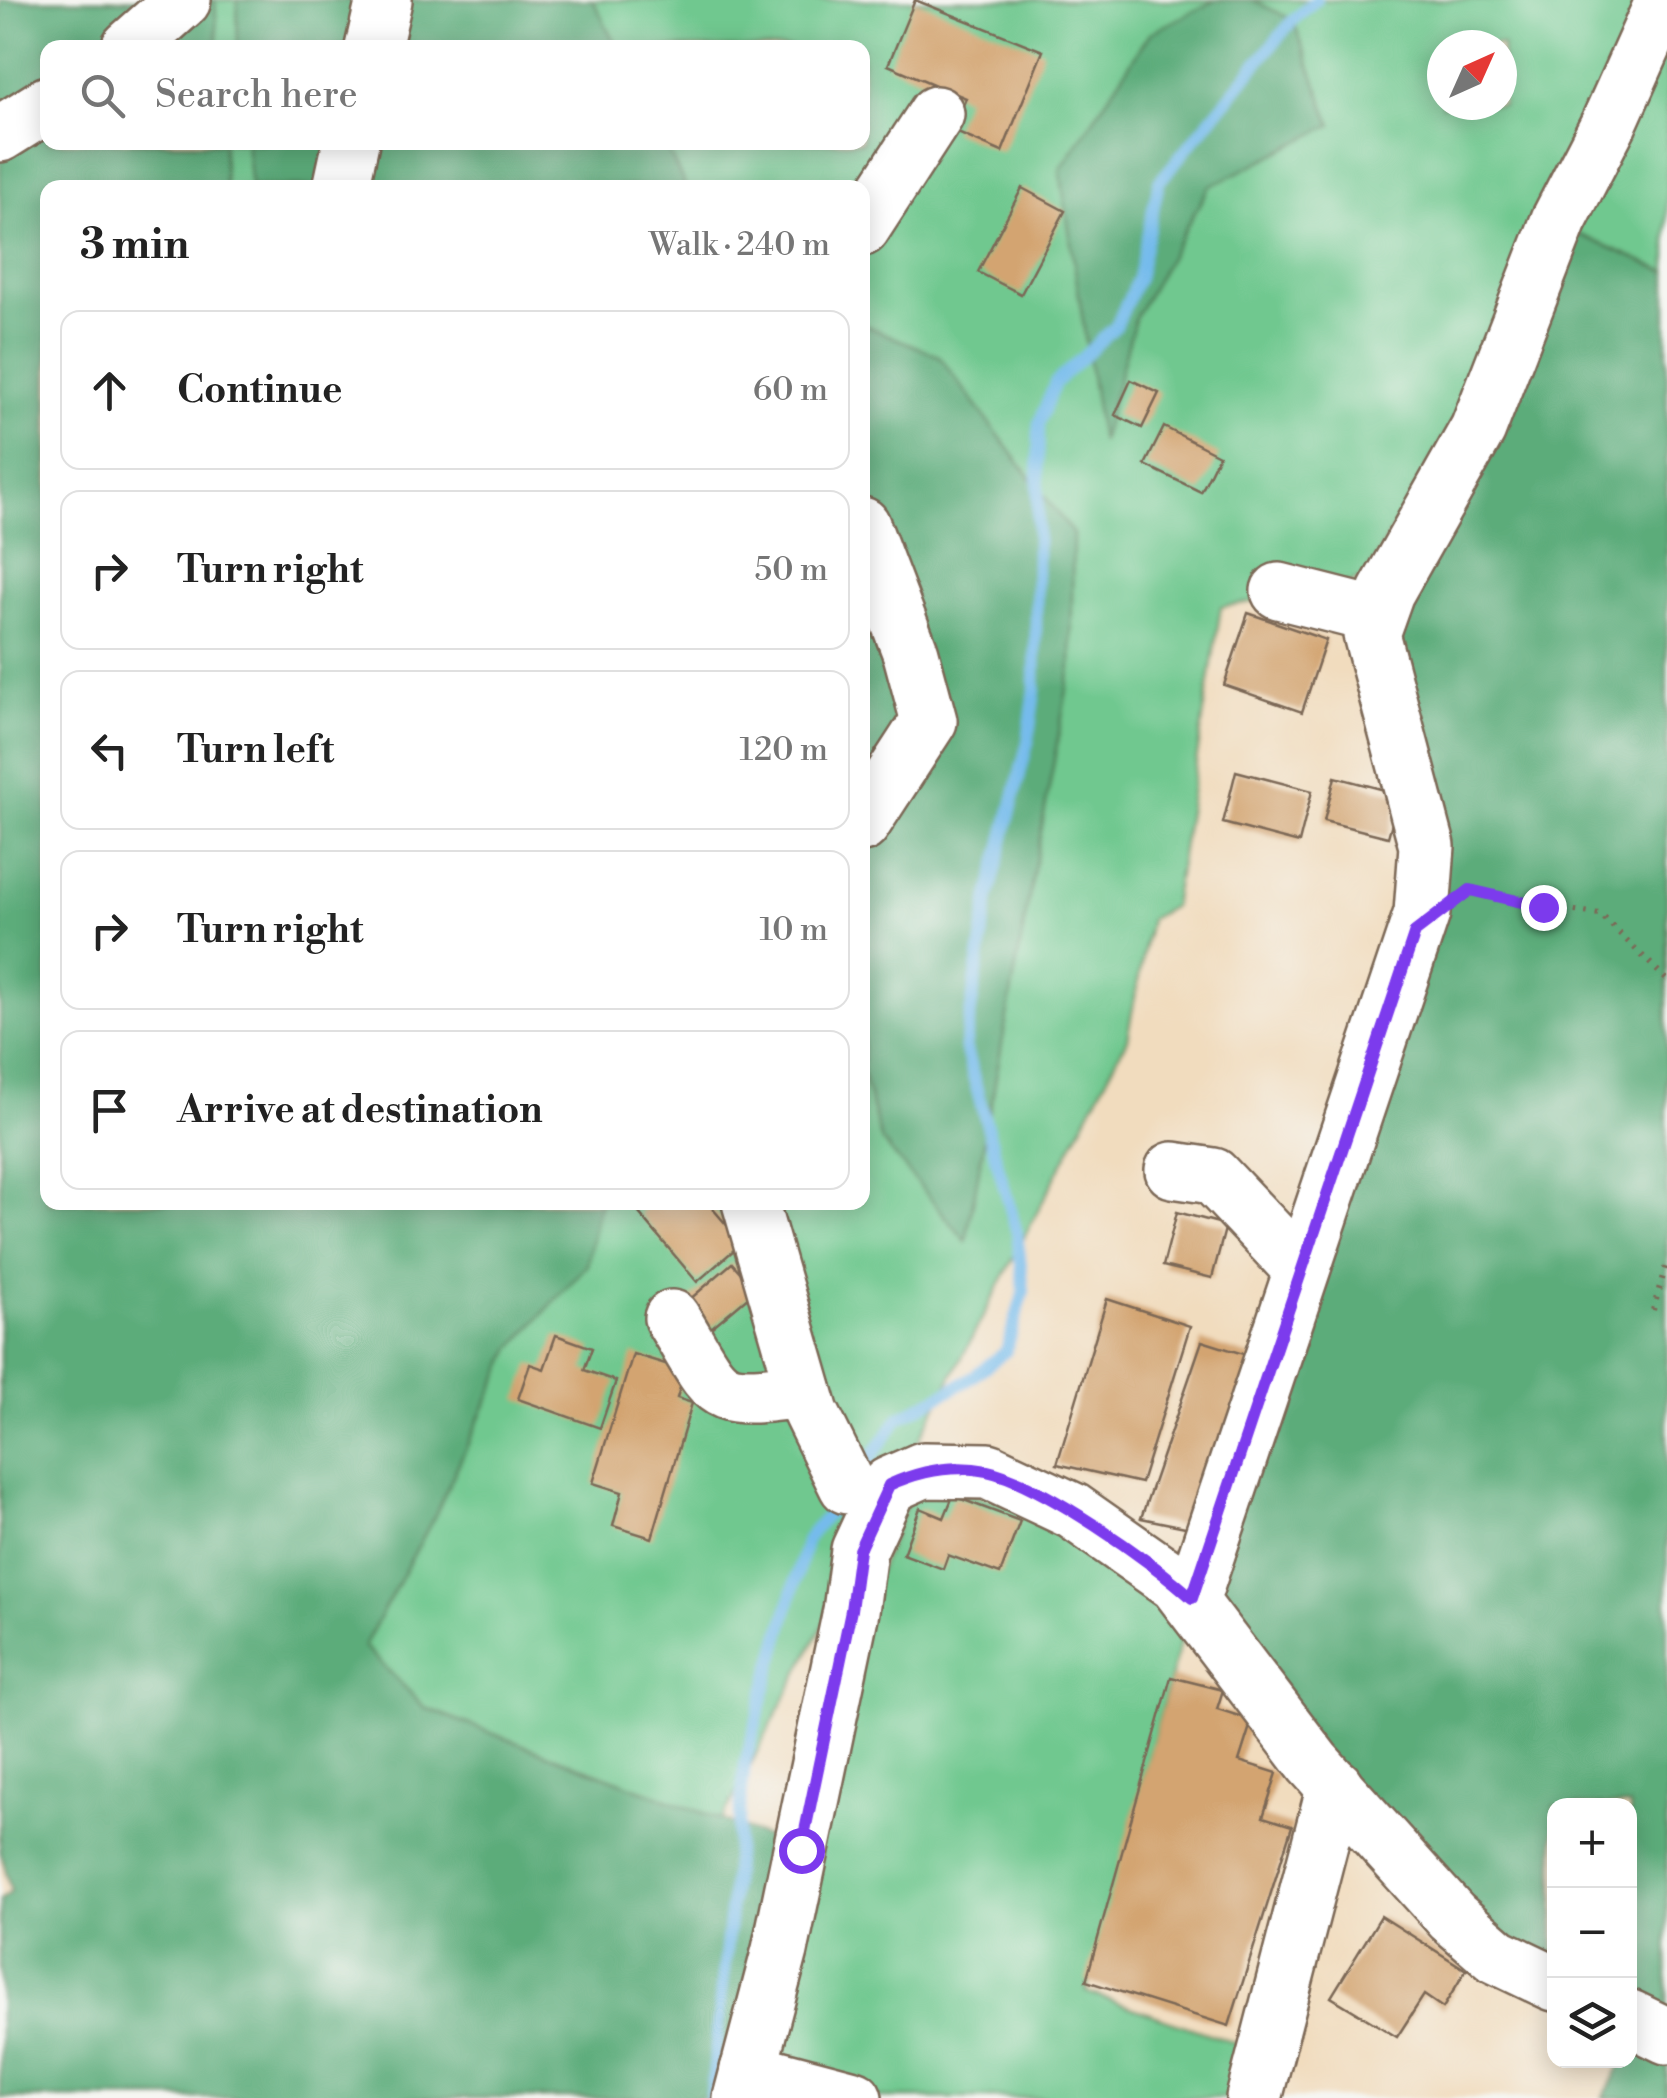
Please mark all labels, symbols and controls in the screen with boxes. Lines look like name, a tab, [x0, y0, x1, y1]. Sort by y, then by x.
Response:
north arrow	[1427, 30, 1517, 120]
search box	[40, 40, 870, 150]
icon: search	[75, 68, 130, 123]
text: Search here	[155, 72, 358, 119]
text: 3 min	[80, 219, 189, 272]
text: Walk · 240 m	[649, 225, 830, 265]
icon: ahead	[82, 363, 137, 418]
text: Continue	[177, 367, 342, 414]
text: 60 m	[753, 370, 828, 410]
icon: right	[82, 543, 137, 598]
text: Turn right	[177, 547, 363, 594]
text: 50 m	[755, 550, 828, 590]
icon: left	[82, 723, 137, 778]
text: Turn left	[177, 727, 334, 774]
text: 120 m	[739, 730, 828, 770]
route end	[1521, 885, 1567, 931]
icon: right	[82, 903, 137, 958]
text: Turn right	[177, 907, 363, 954]
text: 10 m	[759, 910, 828, 950]
icon: arrive	[82, 1083, 137, 1138]
text: Arrive at destination	[177, 1087, 543, 1134]
map controls	[1547, 1798, 1637, 2068]
button: +	[1547, 1798, 1637, 1888]
route start	[779, 1828, 825, 1874]
button: −	[1547, 1888, 1637, 1978]
button: layers	[1547, 1978, 1637, 2068]

